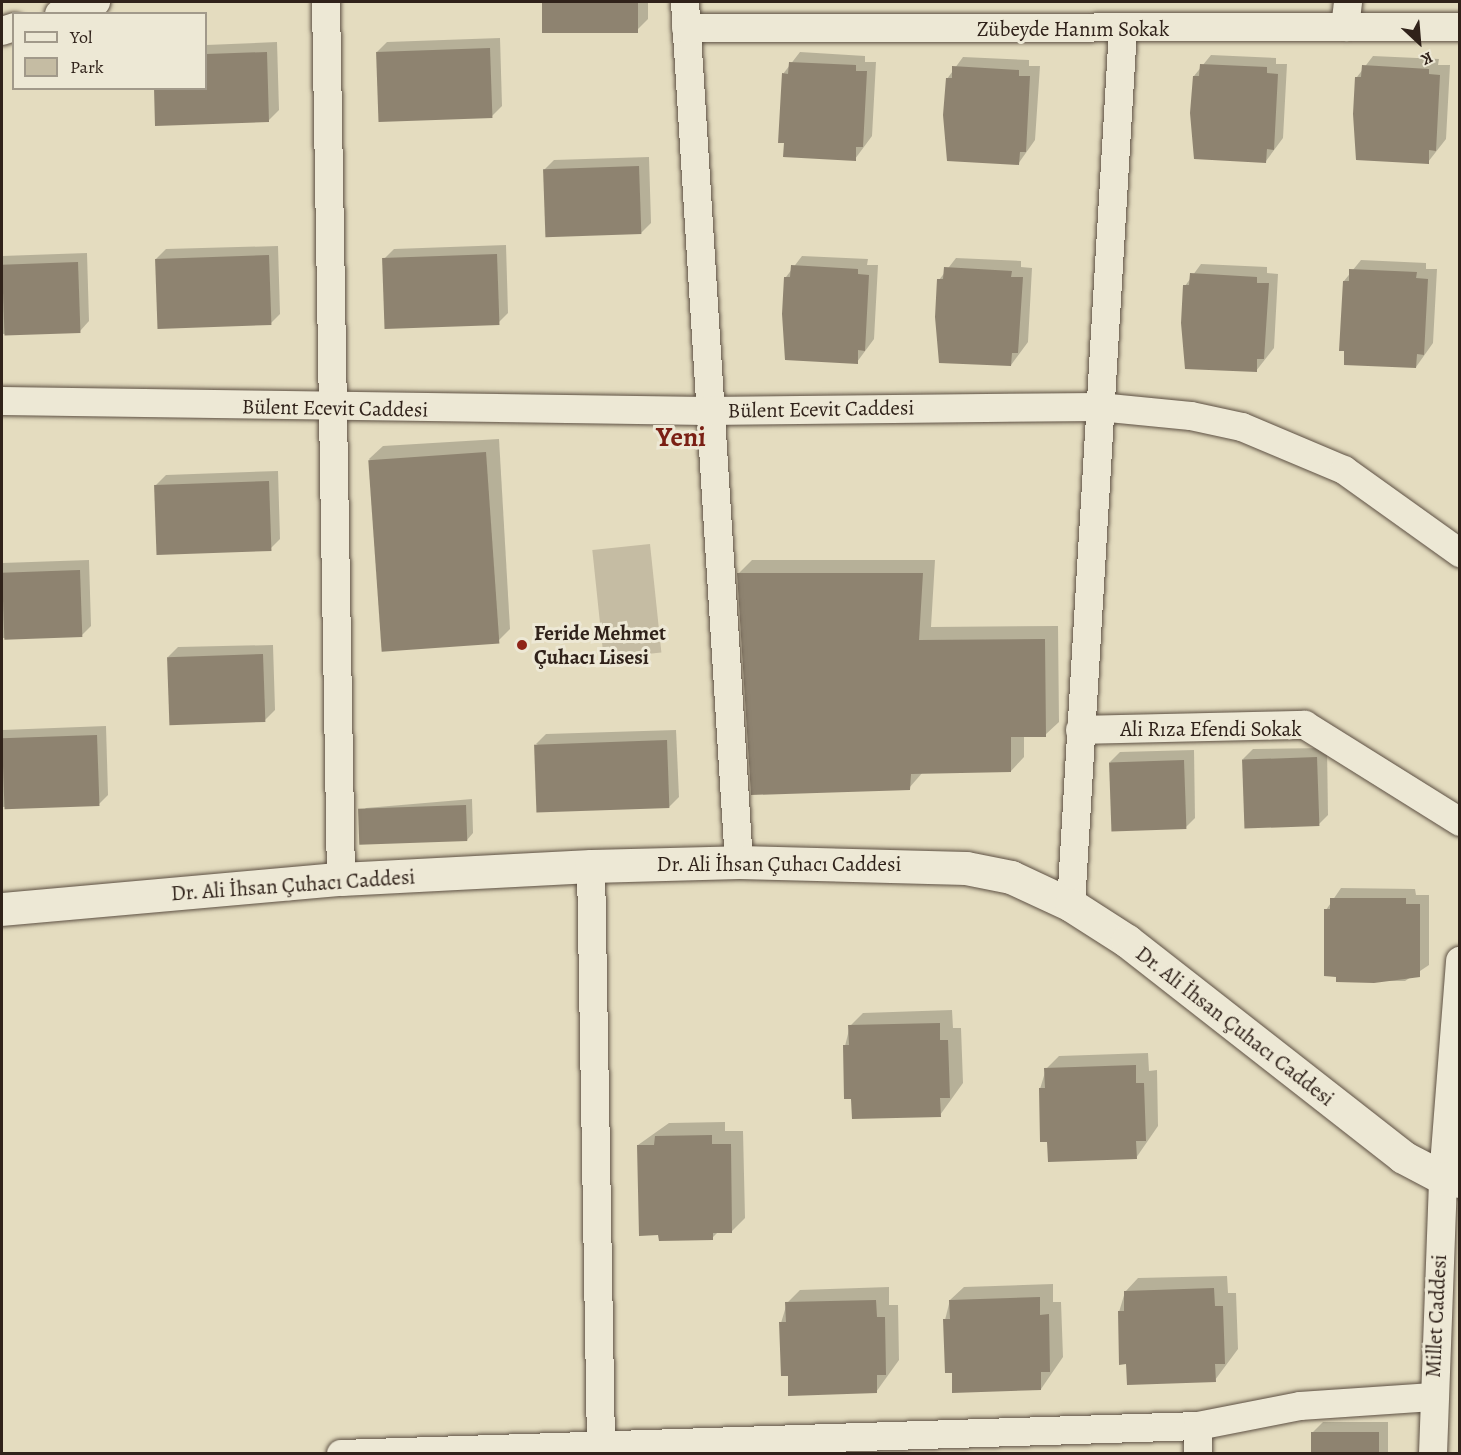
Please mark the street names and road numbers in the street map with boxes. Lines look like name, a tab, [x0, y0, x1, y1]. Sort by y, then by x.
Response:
street label: Zübeyde Hanım Sokak	[977, 16, 1169, 42]
street label: Bülent Ecevit Caddesi	[242, 394, 428, 422]
street label: Bülent Ecevit Caddesi	[728, 395, 914, 423]
street label: Ali Rıza Efendi Sokak	[1120, 716, 1302, 742]
street label: Dr. Ali İhsan Çuhacı Caddesi	[656, 851, 902, 877]
street label: Dr. Ali İhsan Çuhacı Caddesi	[170, 864, 416, 906]
street label: Dr. Ali İhsan Çuhacı Caddesi	[1131, 941, 1339, 1111]
street label: Millet Caddesi	[1420, 1254, 1452, 1378]

